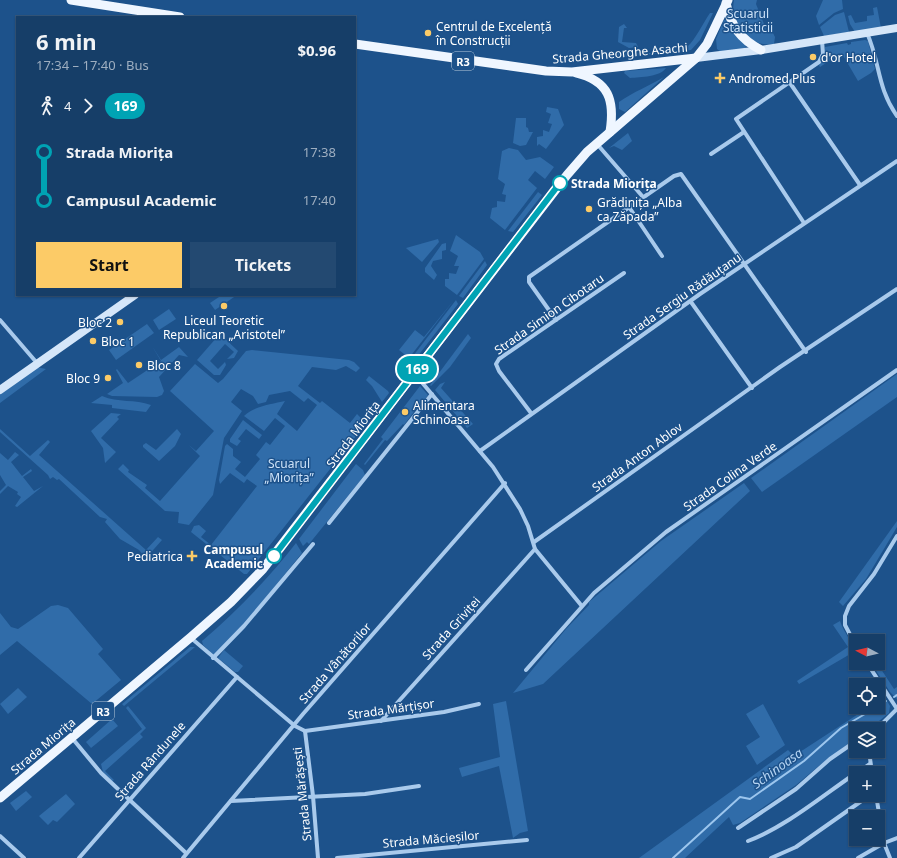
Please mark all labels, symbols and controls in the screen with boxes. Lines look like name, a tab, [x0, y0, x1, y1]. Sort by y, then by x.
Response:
park label: Scuarul Statisticii	[723, 5, 773, 36]
place label: Centrul de Excelență în Construcții	[435, 18, 552, 49]
text: 6 min	[36, 26, 97, 56]
marker: Centrul de Excelență în Construcții	[423, 28, 433, 38]
street label: Strada Gheorghe Asachi	[552, 39, 688, 67]
text: $0.96	[297, 40, 336, 60]
place label: d'or Hotel	[821, 49, 876, 66]
road number: R3	[452, 52, 474, 70]
marker: d'or Hotel	[808, 52, 818, 62]
text: 17:34 – 17:40 · Bus	[36, 56, 149, 74]
place label: Andromed Plus	[729, 70, 816, 87]
marker: Andromed Plus	[714, 72, 726, 84]
icon: walk	[36, 95, 58, 117]
icon: forward	[77, 95, 99, 117]
text: 169	[113, 96, 137, 115]
text: 4	[64, 97, 71, 115]
text: Strada Miorița	[66, 142, 173, 162]
text: 17:38	[303, 143, 336, 161]
marker: Strada Miorița	[552, 175, 568, 191]
place label: Strada Miorița	[571, 175, 657, 192]
text: Campusul Academic	[66, 190, 217, 210]
text: 17:40	[303, 191, 336, 209]
place label: Grădinița „Alba ca Zăpada”	[597, 194, 682, 225]
marker: Grădinița „Alba ca Zăpada”	[584, 204, 594, 214]
button: Start	[36, 242, 182, 288]
button: Tickets	[190, 242, 336, 288]
street label: Strada Sergiu Rădăuțanu	[620, 249, 744, 343]
street label: Strada Simion Cibotaru	[491, 270, 607, 358]
marker: Liceul Teoretic Republican „Aristotel”	[219, 301, 229, 311]
place label: Liceul Teoretic Republican „Aristotel”	[163, 312, 286, 343]
place label: Bloc 2	[78, 314, 112, 331]
marker: Bloc 2	[115, 317, 125, 327]
place label: Bloc 1	[101, 333, 135, 350]
marker: Bloc 1	[88, 336, 98, 346]
line badge: 169	[394, 356, 440, 382]
place label: Bloc 8	[147, 357, 181, 374]
text: 169	[405, 359, 429, 378]
marker: Bloc 8	[134, 360, 144, 370]
place label: Bloc 9	[66, 370, 100, 387]
marker: Bloc 9	[103, 373, 113, 383]
street label: Strada Miorița	[322, 397, 384, 471]
place label: Alimentara Schinoasa	[413, 397, 475, 428]
marker: Alimentara Schinoasa	[400, 407, 410, 417]
street label: Strada Anton Ablov	[588, 418, 686, 496]
street label: Strada Colina Verde	[680, 437, 780, 515]
park label: Scuarul „Miorița”	[264, 455, 314, 486]
place label: Campusul Academic	[204, 541, 263, 572]
place label: Pediatrica	[127, 548, 183, 565]
marker: Campusul Academic	[266, 548, 282, 564]
marker: Pediatrica	[186, 550, 198, 562]
street label: Strada Griviței	[418, 593, 484, 663]
street label: Strada Vânătorilor	[295, 619, 375, 707]
north arrow	[849, 634, 885, 670]
map controls	[849, 634, 885, 846]
button: locate	[849, 678, 885, 714]
street label: Strada Mărțișor	[346, 694, 436, 724]
road number: R3	[92, 702, 114, 720]
street label: Strada Miorița	[7, 714, 79, 778]
street label: Strada Rândunele	[111, 717, 189, 804]
button: layers	[849, 722, 885, 758]
water label: Schinoasa	[748, 743, 806, 792]
street label: Strada Mărășești	[289, 746, 315, 842]
button: +	[849, 766, 885, 802]
button: −	[849, 810, 885, 846]
street label: Strada Măcieșilor	[382, 826, 480, 852]

